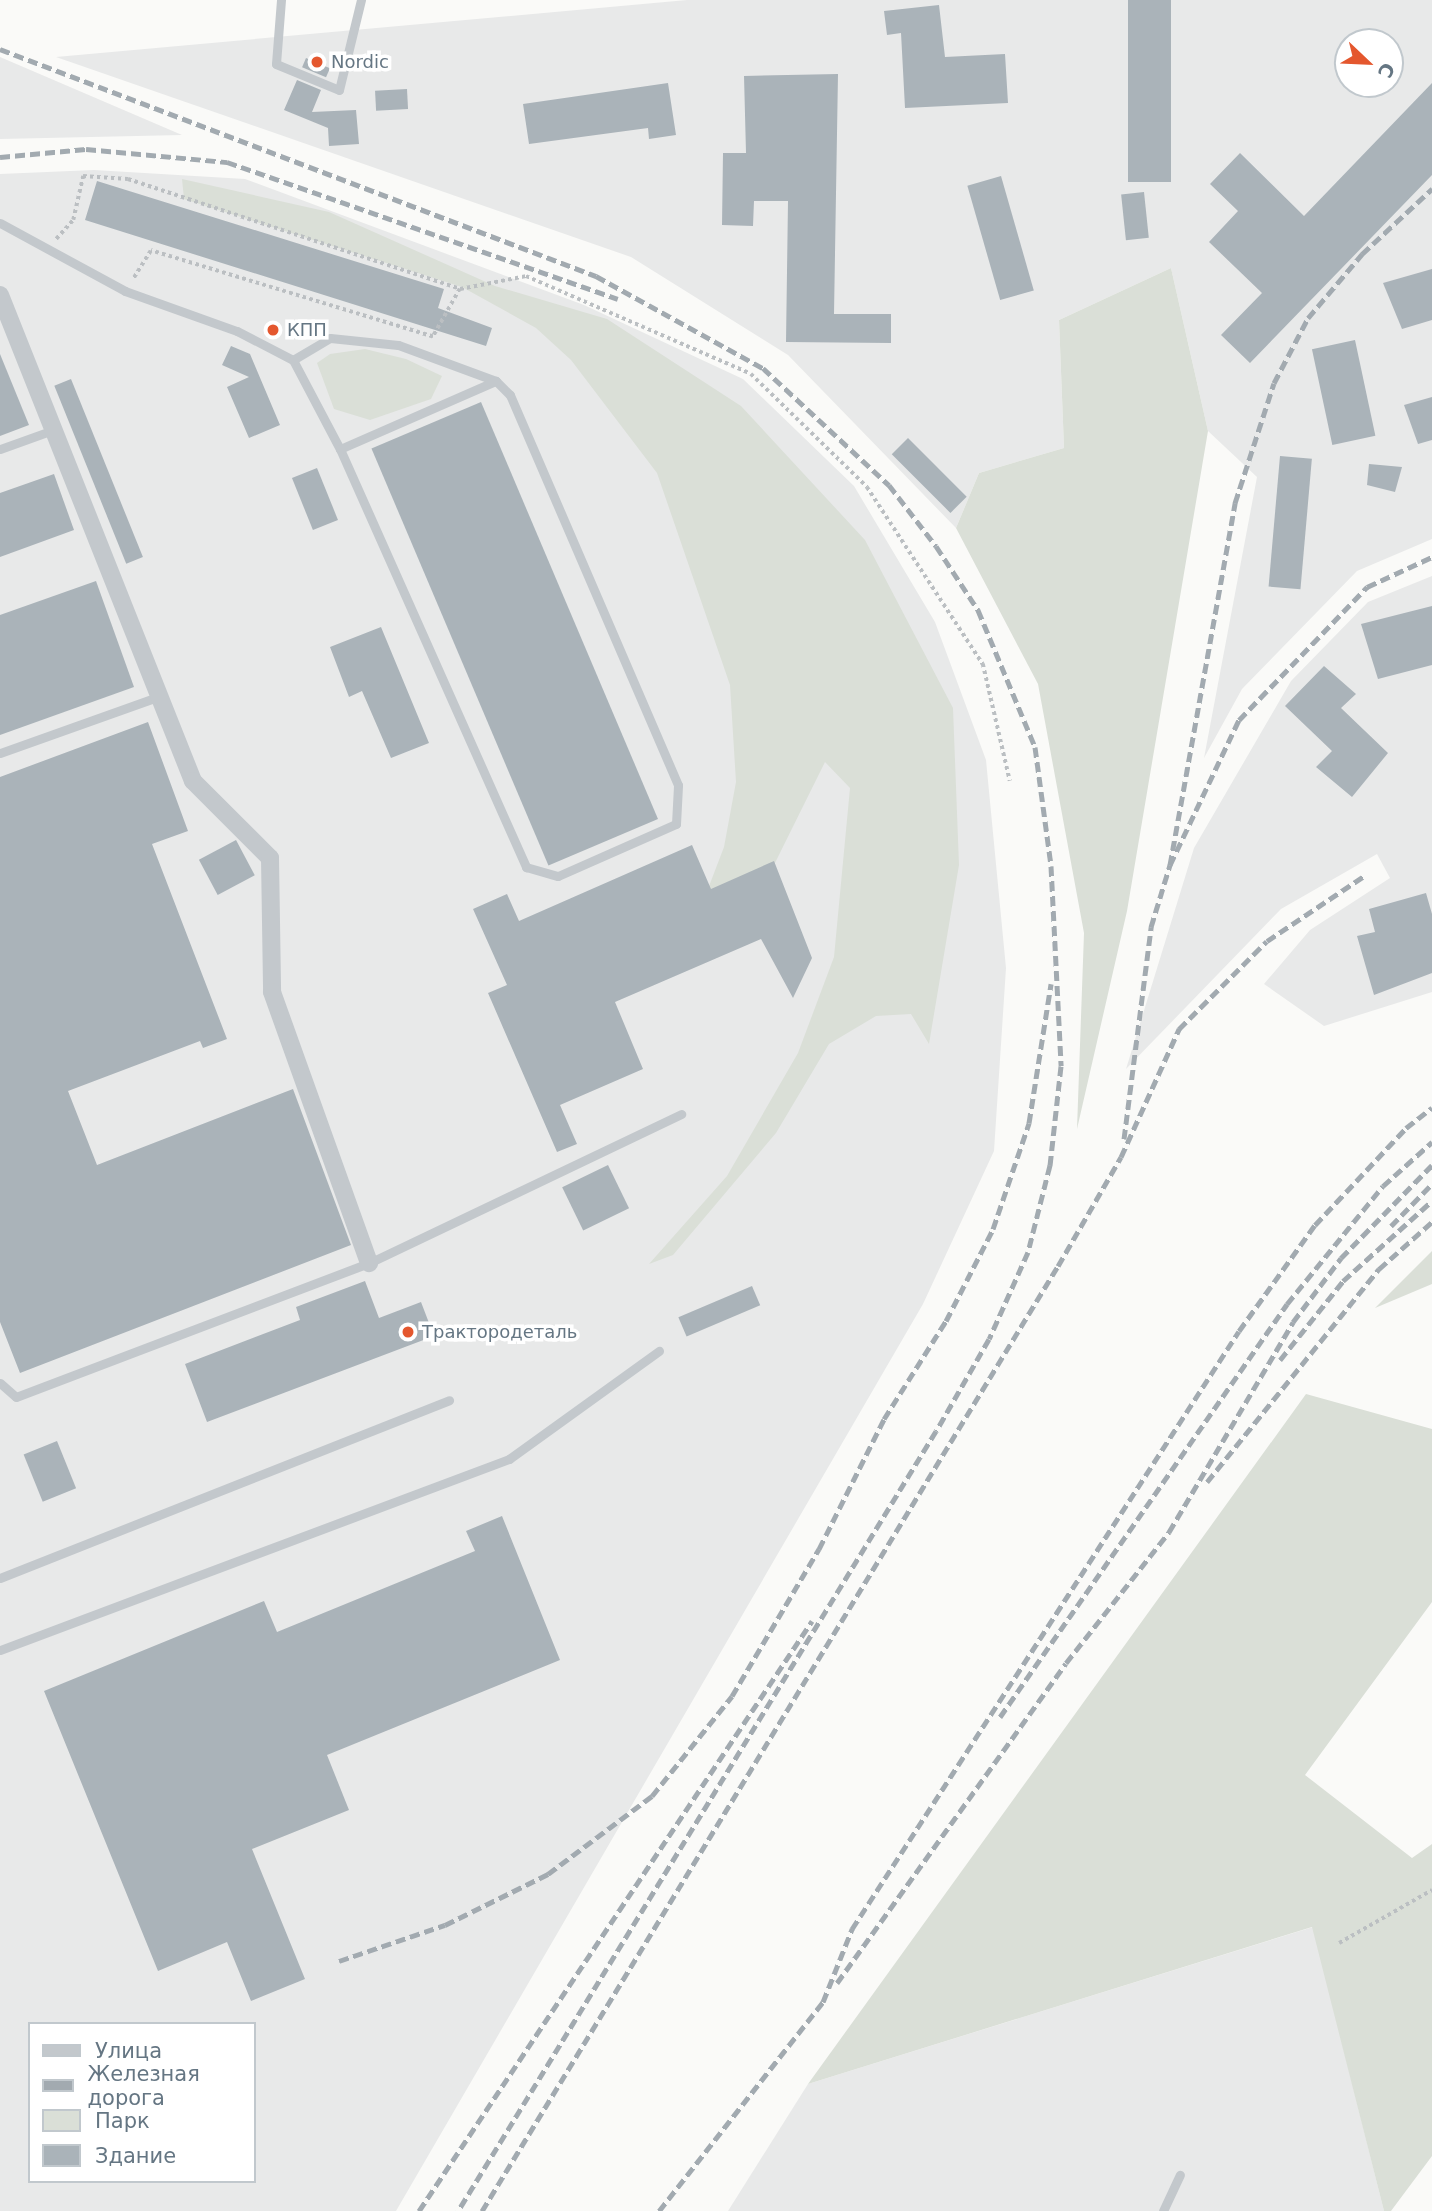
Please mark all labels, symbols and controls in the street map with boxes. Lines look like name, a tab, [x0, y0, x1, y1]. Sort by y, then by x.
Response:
north arrow	[1334, 28, 1404, 98]
place label: Nordic	[331, 51, 389, 73]
marker: Nordic	[309, 54, 325, 70]
text: С	[1374, 60, 1399, 81]
place label: КПП	[287, 319, 327, 341]
marker: КПП	[265, 322, 281, 338]
place label: Трактородеталь	[422, 1321, 577, 1343]
marker: Трактородеталь	[400, 1324, 416, 1340]
legend	[28, 2022, 256, 2183]
text: Улица	[95, 2039, 162, 2063]
text: Железная дорога	[88, 2062, 200, 2110]
text: Парк	[95, 2109, 150, 2133]
text: Здание	[95, 2144, 176, 2168]

